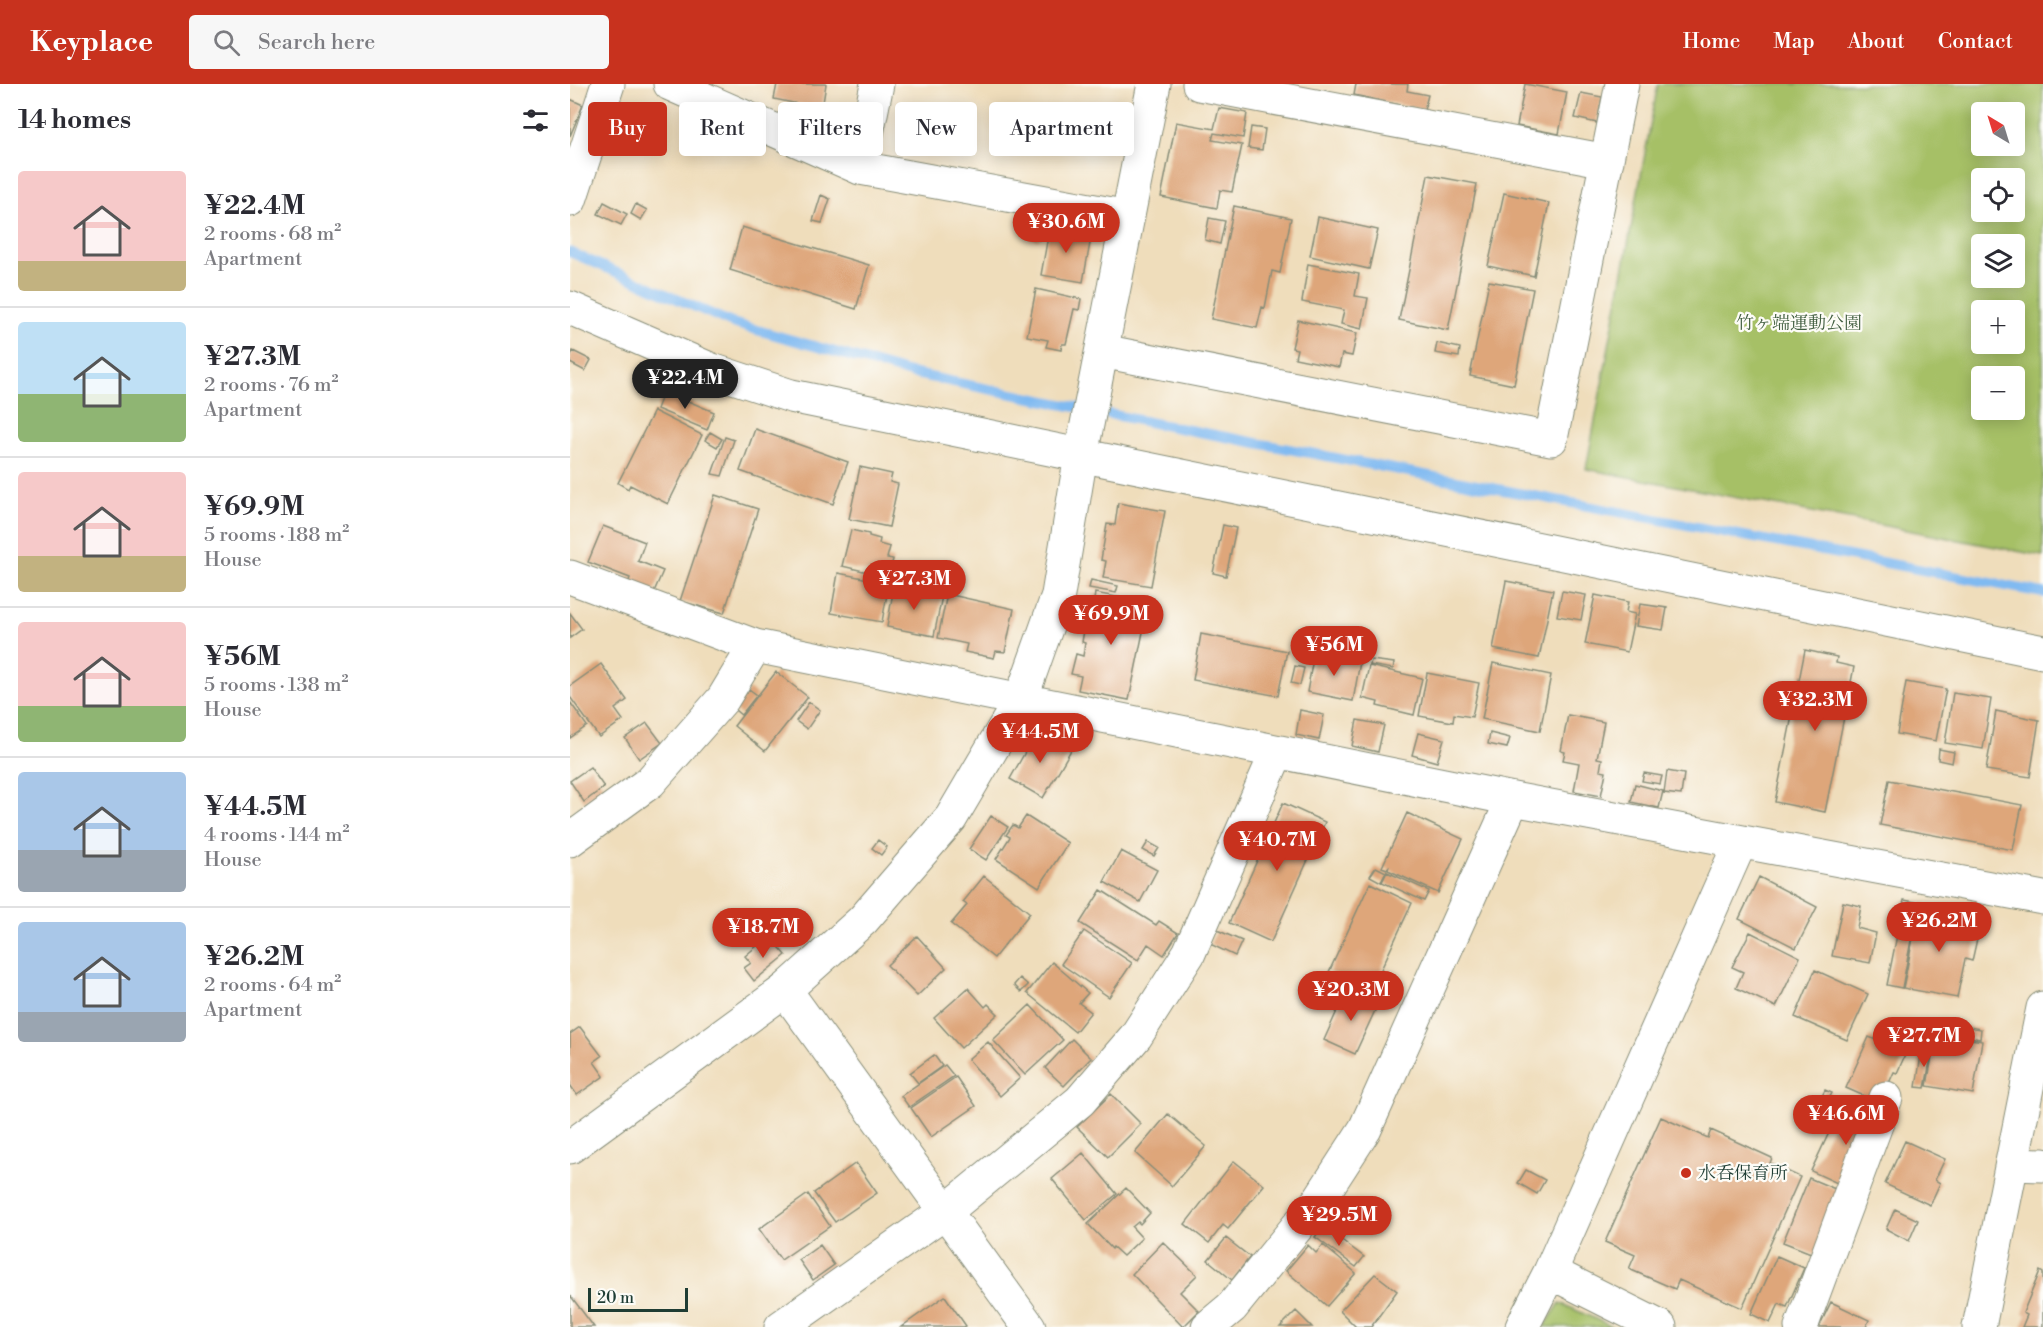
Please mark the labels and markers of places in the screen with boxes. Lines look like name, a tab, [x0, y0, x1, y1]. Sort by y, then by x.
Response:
pin: ¥30.6M	[1017, 203, 1115, 254]
pin: ¥22.4M	[636, 359, 734, 410]
pin: ¥27.3M	[865, 560, 963, 611]
pin: ¥69.9M	[1062, 595, 1160, 646]
pin: ¥56M	[1298, 626, 1370, 677]
pin: ¥32.3M	[1766, 681, 1864, 732]
pin: ¥44.5M	[991, 713, 1089, 764]
pin: ¥40.7M	[1228, 821, 1326, 872]
pin: ¥26.2M	[1890, 902, 1988, 953]
pin: ¥18.7M	[714, 908, 812, 959]
pin: ¥20.3M	[1302, 971, 1400, 1022]
pin: ¥27.7M	[1875, 1017, 1973, 1068]
pin: ¥46.6M	[1797, 1095, 1895, 1146]
place label: 水呑保育所	[1698, 1162, 1788, 1185]
marker: 水呑保育所	[1679, 1166, 1693, 1180]
pin: ¥29.5M	[1290, 1196, 1388, 1247]

